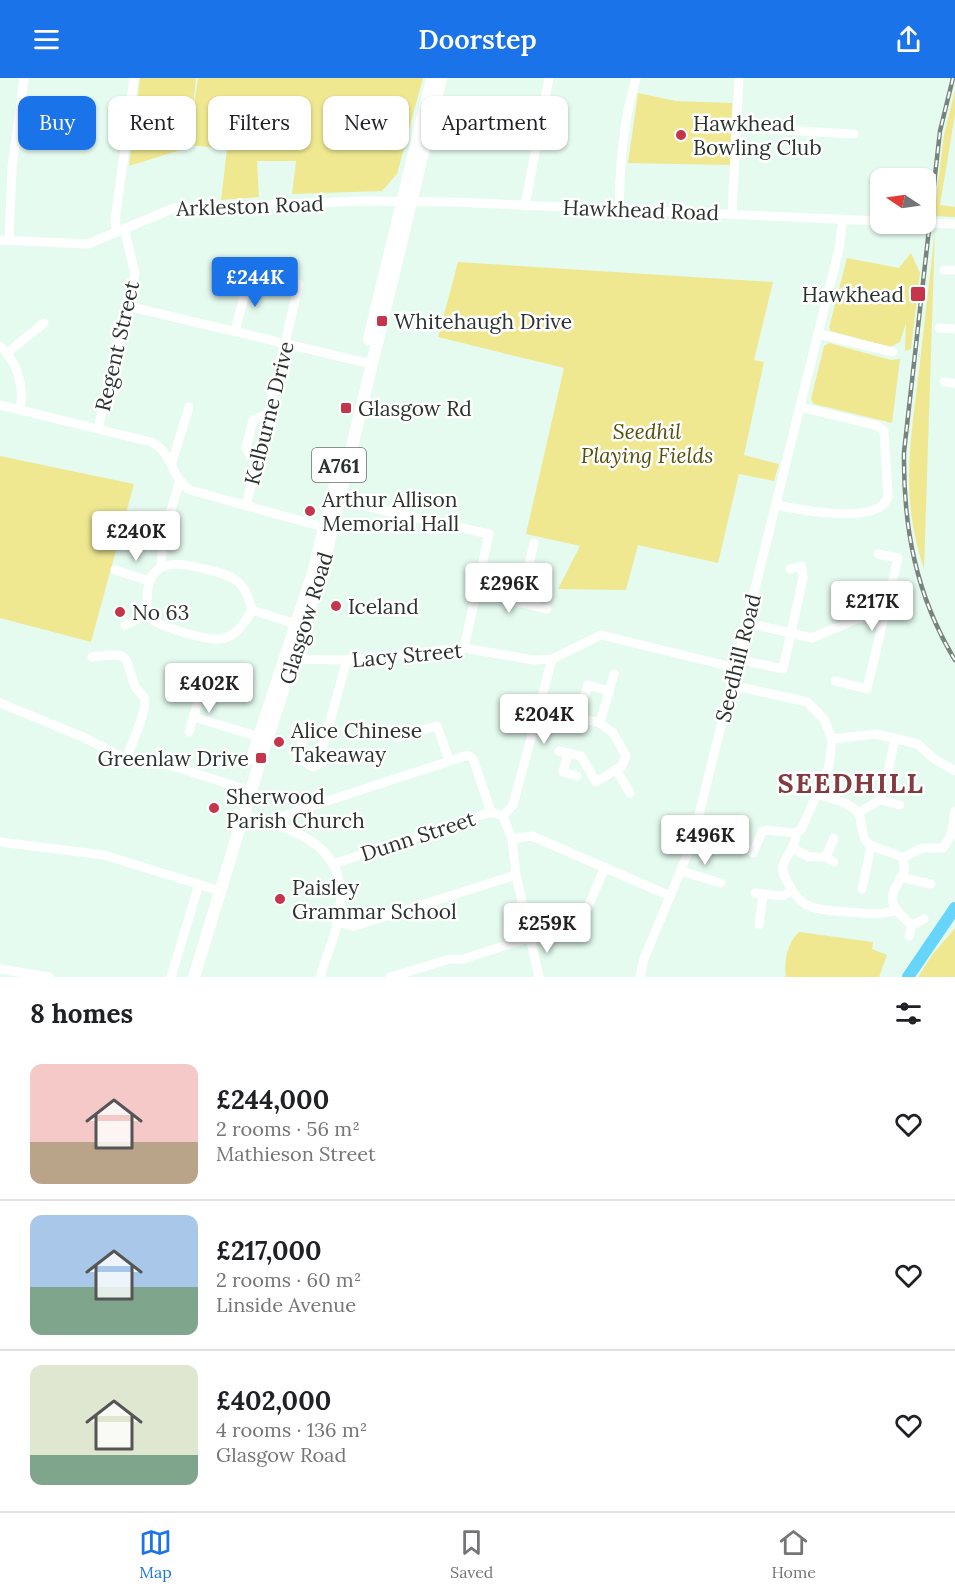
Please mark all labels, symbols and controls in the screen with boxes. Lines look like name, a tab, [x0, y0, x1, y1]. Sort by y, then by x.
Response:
text: Doorstep	[418, 22, 537, 56]
icon: menu	[30, 23, 63, 56]
icon: share	[892, 23, 925, 56]
chip: Buy	[18, 96, 96, 150]
chip: Rent	[108, 96, 196, 150]
chip: Filters	[208, 96, 311, 150]
chip: New	[323, 96, 409, 150]
chip: Apartment	[421, 96, 568, 150]
place label: Hawkhead Bowling Club	[693, 110, 822, 161]
marker: Hawkhead Bowling Club	[674, 128, 688, 142]
north arrow	[870, 168, 936, 234]
map controls	[870, 168, 936, 234]
street label: Arkleston Road	[175, 190, 324, 222]
street label: Hawkhead Road	[562, 194, 720, 226]
pin: £244K	[213, 257, 297, 308]
text: £244K	[226, 264, 284, 289]
street label: Regent Street	[89, 277, 145, 414]
place label: Hawkhead	[802, 281, 904, 308]
marker: Hawkhead	[909, 285, 927, 303]
place label: Whitehaugh Drive	[394, 308, 572, 335]
marker: Whitehaugh Drive	[375, 314, 389, 328]
street label: Kelburne Drive	[238, 338, 300, 488]
place label: Glasgow Rd	[358, 395, 472, 422]
marker: Glasgow Rd	[339, 401, 353, 415]
park label: Seedhil Playing Fields	[581, 418, 713, 469]
road number: A761	[312, 448, 366, 482]
place label: Arthur Allison Memorial Hall	[321, 486, 459, 537]
marker: Arthur Allison Memorial Hall	[303, 504, 317, 518]
pin: £240K	[94, 511, 178, 562]
text: £240K	[106, 518, 166, 543]
street label: Glasgow Road	[273, 549, 339, 687]
pin: £296K	[467, 563, 551, 614]
text: £296K	[479, 570, 539, 595]
pin: £217K	[830, 581, 914, 632]
text: £217K	[845, 588, 899, 613]
street label: Seedhill Road	[709, 591, 767, 725]
place label: Iceland	[348, 593, 419, 620]
place label: No 63	[132, 599, 189, 626]
marker: Iceland	[329, 599, 343, 613]
marker: No 63	[113, 605, 127, 619]
street label: Lacy Street	[351, 637, 464, 673]
pin: £402K	[167, 663, 251, 714]
text: £402K	[179, 670, 239, 695]
pin: £204K	[502, 694, 586, 745]
text: £204K	[514, 701, 574, 726]
place label: Alice Chinese Takeaway	[290, 717, 422, 768]
marker: Alice Chinese Takeaway	[272, 735, 286, 749]
place label: Greenlaw Drive	[98, 745, 249, 772]
marker: Greenlaw Drive	[254, 751, 268, 765]
district label: SEEDHILL	[778, 766, 924, 800]
place label: Sherwood Parish Church	[226, 783, 365, 834]
marker: Sherwood Parish Church	[207, 801, 221, 815]
street label: Dunn Street	[357, 805, 479, 867]
pin: £496K	[663, 815, 747, 866]
text: £496K	[675, 822, 735, 847]
place label: Paisley Grammar School	[292, 874, 457, 925]
marker: Paisley Grammar School	[273, 892, 287, 906]
pin: £259K	[505, 903, 589, 954]
text: £259K	[518, 910, 576, 935]
text: 8 homes	[30, 997, 133, 1030]
icon: filters	[892, 997, 925, 1030]
text: £244,000	[216, 1083, 329, 1116]
icon: home	[78, 1088, 150, 1160]
icon: heart	[892, 1108, 925, 1141]
text: 2 rooms · 56 m²	[216, 1116, 360, 1141]
text: Mathieson Street	[216, 1141, 376, 1166]
text: £217,000	[216, 1234, 322, 1267]
icon: home	[78, 1239, 150, 1311]
icon: heart	[892, 1259, 925, 1292]
text: 2 rooms · 60 m²	[216, 1267, 361, 1292]
text: Linside Avenue	[216, 1292, 356, 1317]
text: £402,000	[216, 1384, 331, 1417]
icon: home	[78, 1389, 150, 1461]
icon: heart	[892, 1409, 925, 1442]
text: 4 rooms · 136 m²	[216, 1417, 368, 1442]
text: Glasgow Road	[216, 1442, 346, 1467]
tab: Map	[139, 1526, 172, 1582]
tab: Saved	[450, 1526, 493, 1582]
tab: Home	[771, 1526, 816, 1582]

